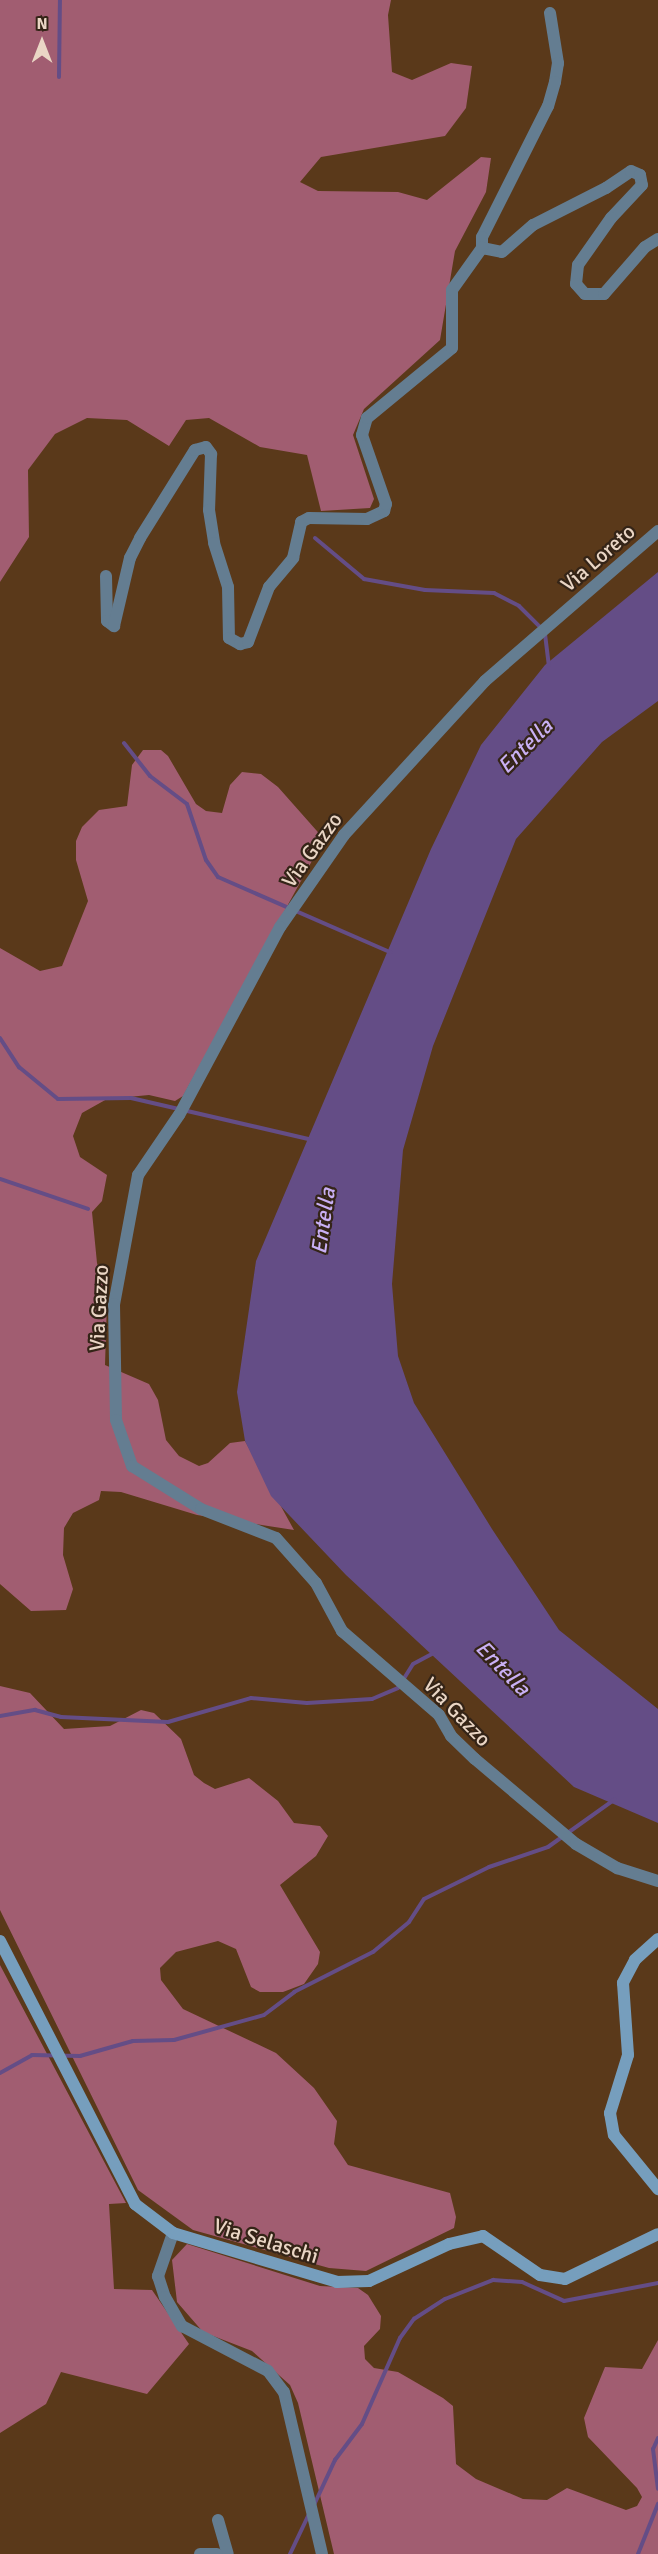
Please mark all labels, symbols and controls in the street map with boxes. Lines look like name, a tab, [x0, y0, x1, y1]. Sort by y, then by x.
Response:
north arrow	[12, 12, 72, 72]
text: N	[36, 14, 48, 34]
street label: Via Loreto	[556, 519, 640, 597]
water label: Entella	[492, 713, 558, 779]
street label: Via Gazzo	[276, 808, 348, 892]
water label: Entella	[305, 1186, 341, 1256]
street label: Via Gazzo	[84, 1264, 114, 1352]
water label: Entella	[470, 1635, 536, 1701]
street label: Via Gazzo	[418, 1672, 496, 1752]
street label: Via Selaschi	[211, 2213, 321, 2269]

